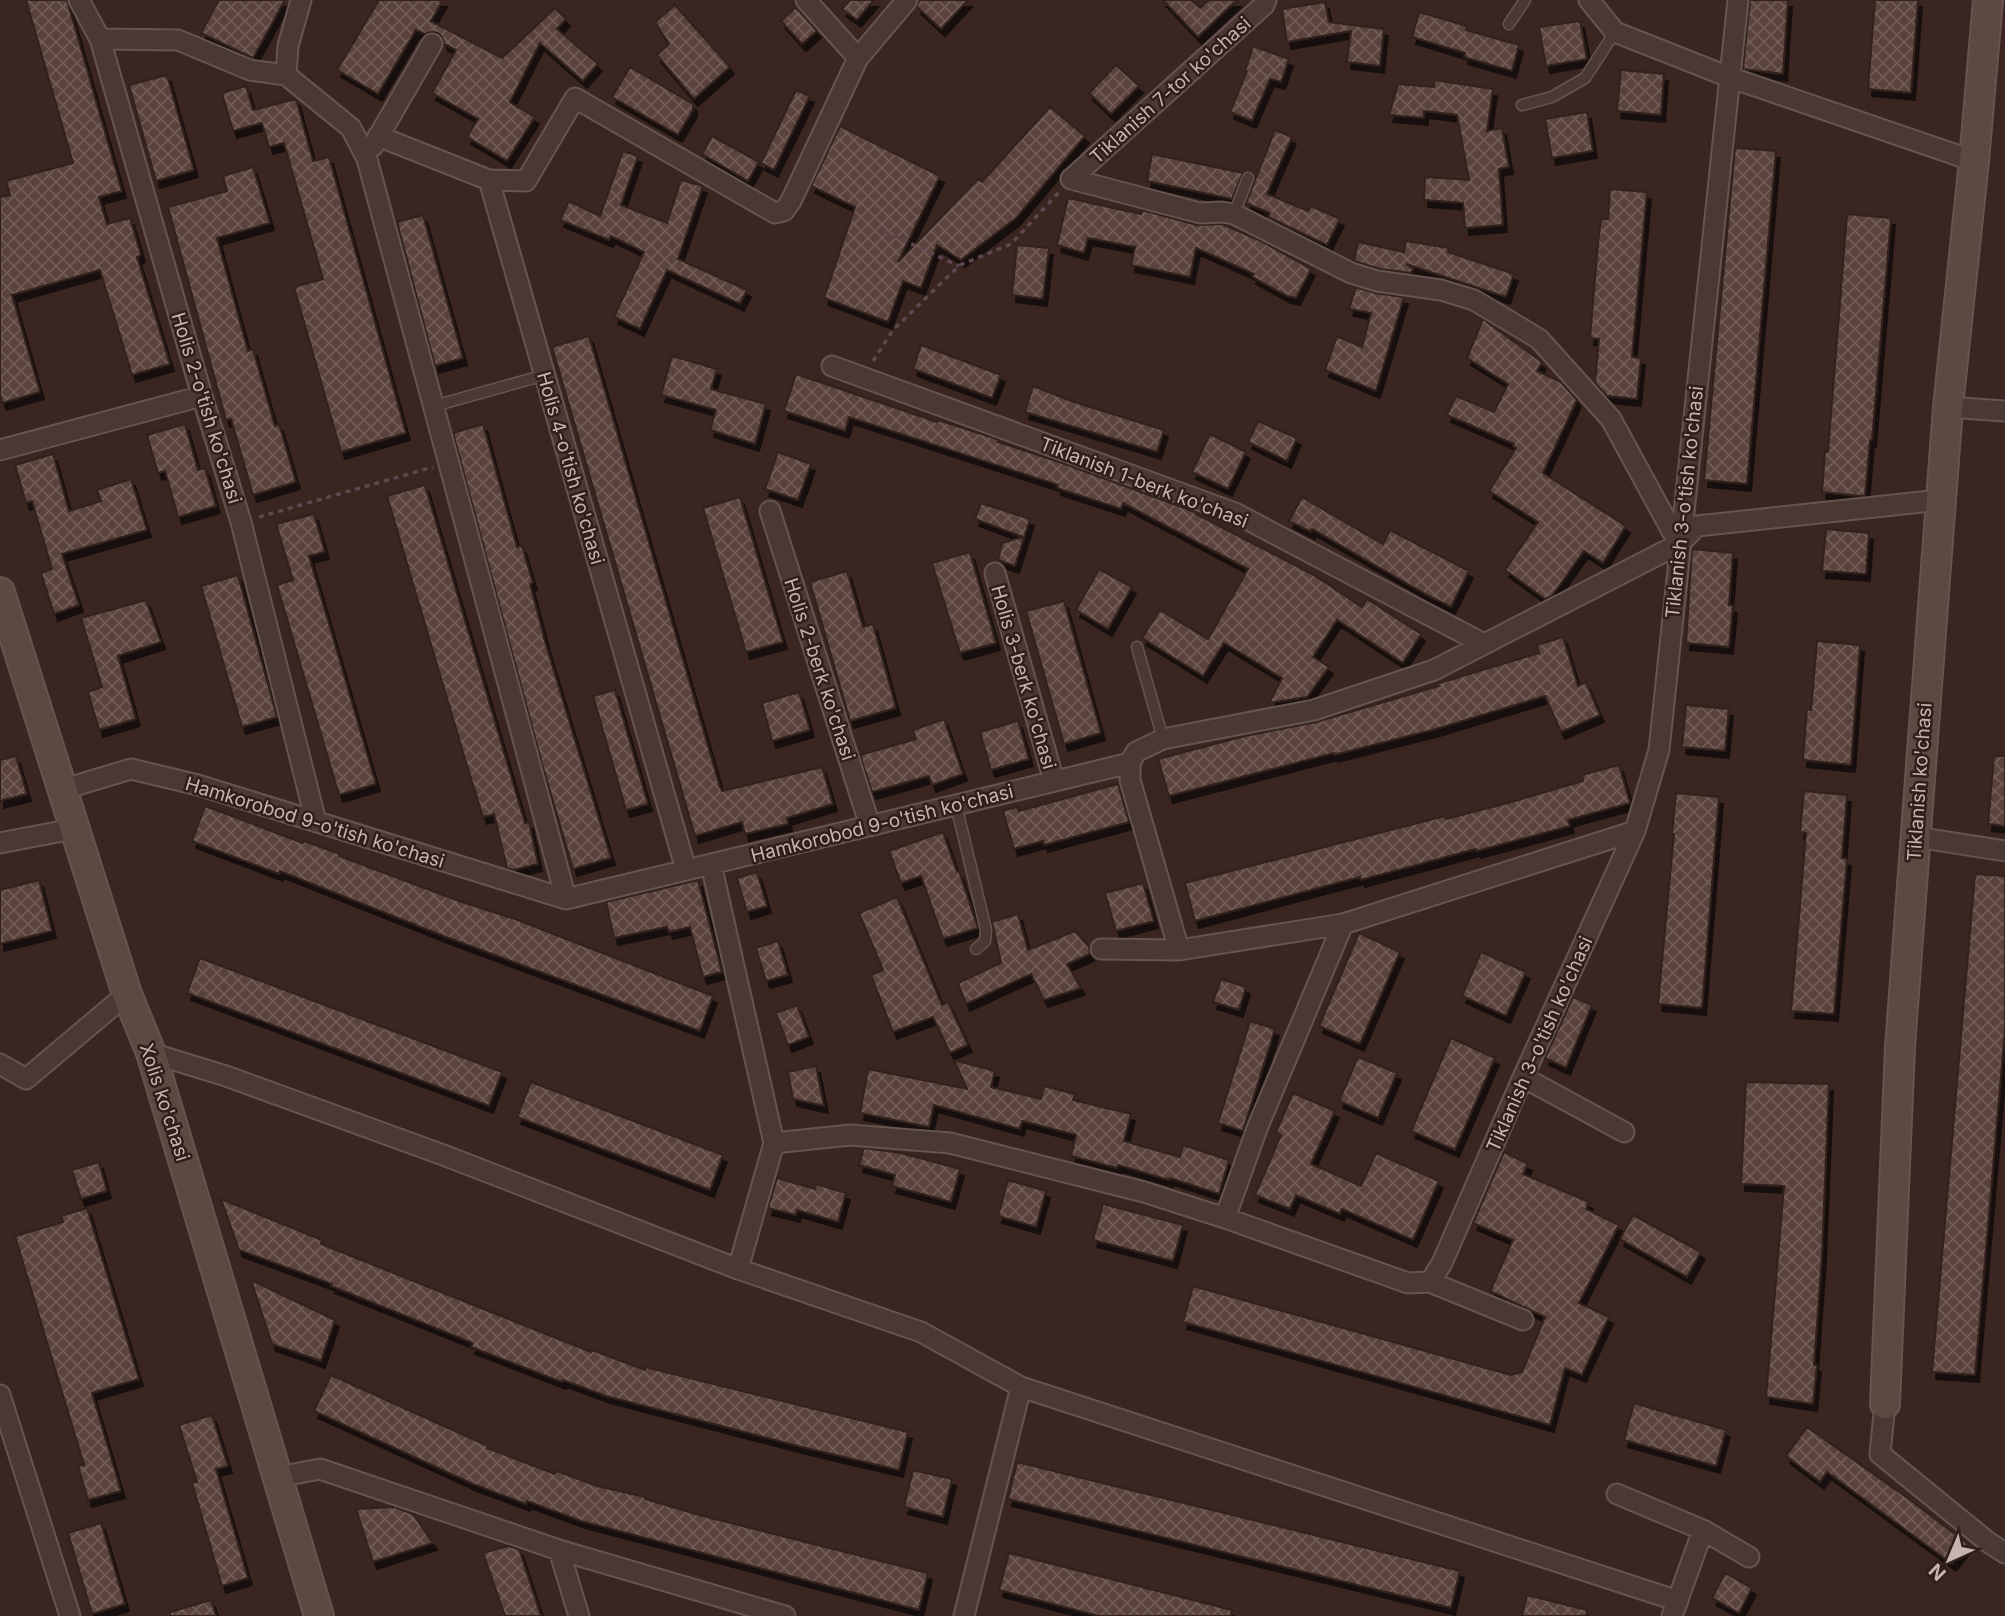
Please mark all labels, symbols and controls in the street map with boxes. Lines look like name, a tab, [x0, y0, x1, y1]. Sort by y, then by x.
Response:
street label: Tiklanish 7-tor ko'chasi	[1085, 12, 1255, 169]
street label: Holis 2-o'tish ko'chasi	[166, 310, 247, 506]
street label: Holis 4-o'tish ko'chasi	[532, 369, 609, 567]
street label: Tiklanish 3-o'tish ko'chasi	[1661, 385, 1708, 619]
street label: Tiklanish 1-berk ko'chasi	[1036, 432, 1251, 533]
street label: Holis 2-berk ko'chasi	[779, 575, 860, 763]
street label: Holis 3-berk ko'chasi	[986, 582, 1061, 772]
street label: Tiklanish ko'chasi	[1902, 702, 1937, 862]
street label: Hamkorobod 9-o'tish ko'chasi	[183, 772, 447, 873]
street label: Hamkorobod 9-o'tish ko'chasi	[748, 780, 1016, 867]
street label: Tiklanish 3-o'tish ko'chasi	[1481, 933, 1597, 1156]
street label: Xolis ko'chasi	[135, 1040, 194, 1164]
north arrow	[1914, 1525, 1984, 1595]
text: N	[1924, 1559, 1951, 1585]

